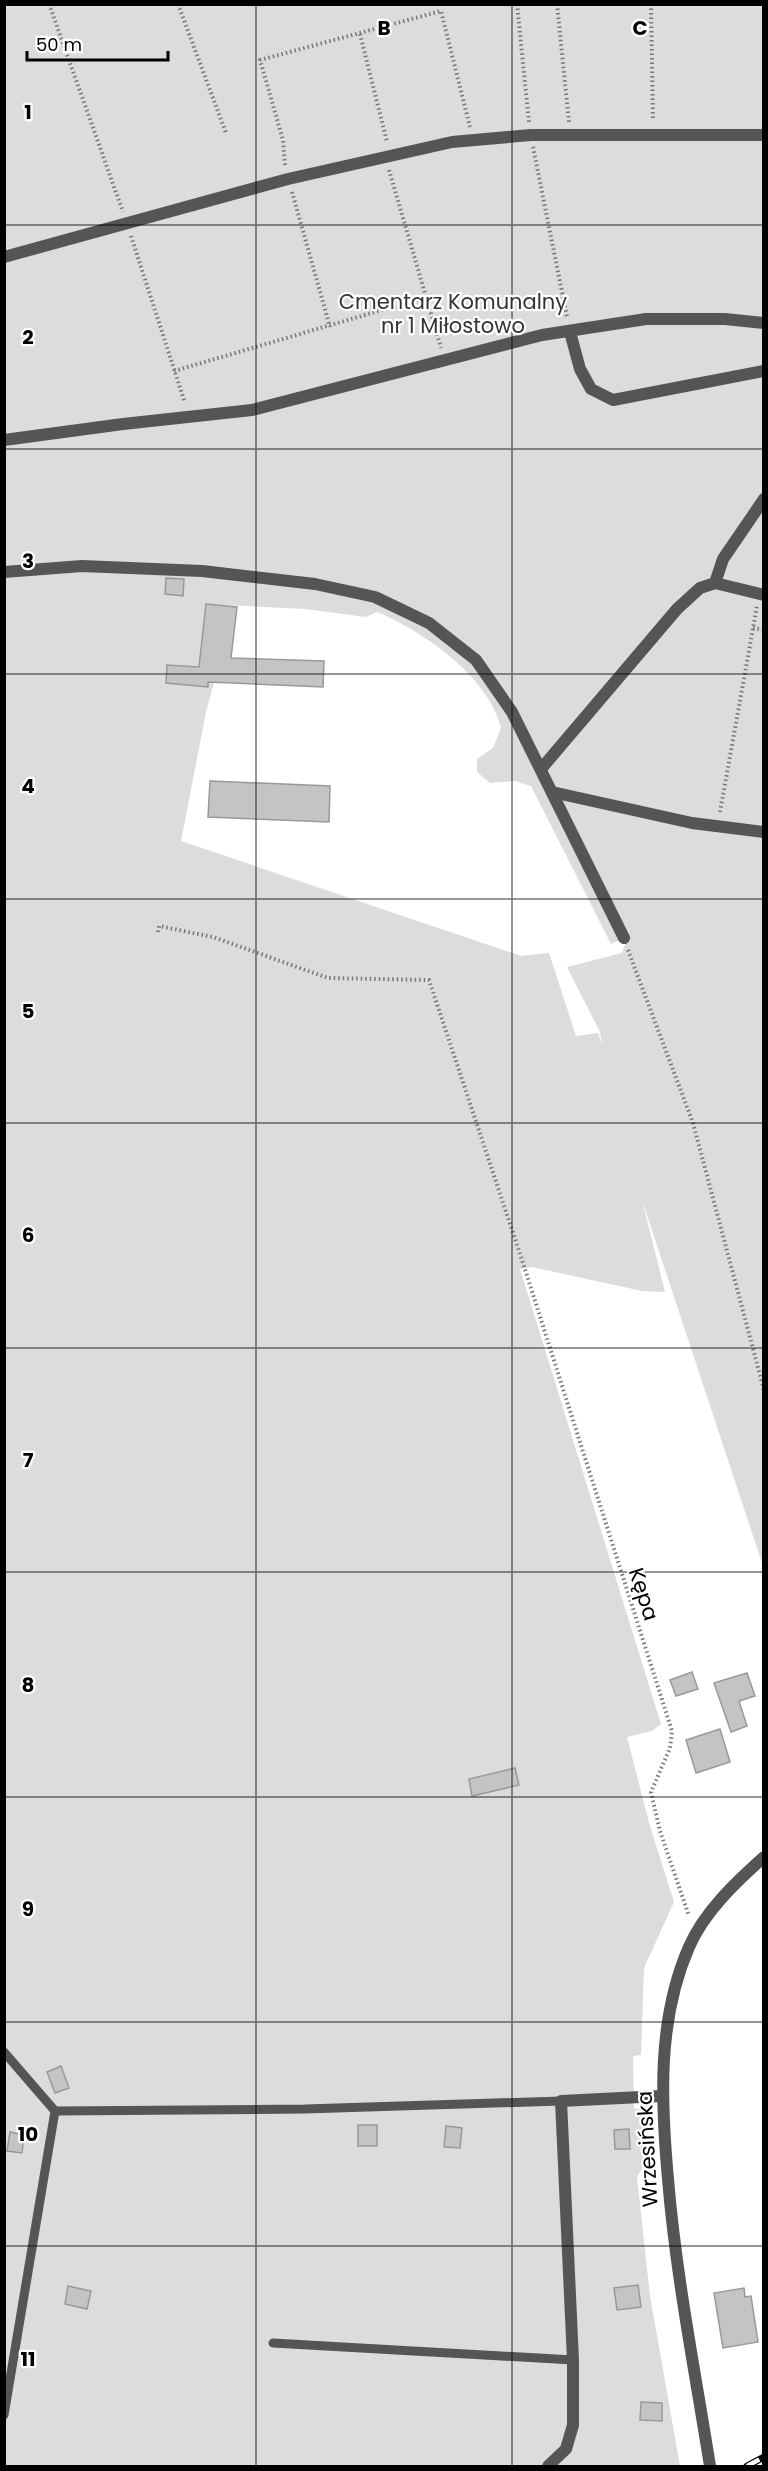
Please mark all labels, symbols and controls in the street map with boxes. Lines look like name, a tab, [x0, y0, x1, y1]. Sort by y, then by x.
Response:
text: B	[377, 14, 391, 42]
text: C	[632, 14, 648, 42]
scale bar	[27, 24, 168, 62]
text: 50 m	[36, 32, 82, 57]
text: 1	[24, 98, 32, 126]
park label: Cmentarz Komunalny nr 1 Miłostowo	[339, 287, 567, 340]
text: 2	[22, 323, 34, 351]
text: 3	[22, 547, 34, 575]
text: 4	[21, 772, 35, 800]
text: 5	[22, 997, 35, 1025]
text: 6	[22, 1221, 34, 1249]
text: 7	[23, 1446, 34, 1474]
street label: Kępa	[622, 1564, 666, 1624]
text: 8	[22, 1671, 34, 1699]
text: 9	[22, 1895, 34, 1923]
street label: Wrzesińska	[629, 2090, 665, 2208]
text: 10	[18, 2120, 38, 2148]
text: 11	[20, 2345, 36, 2373]

